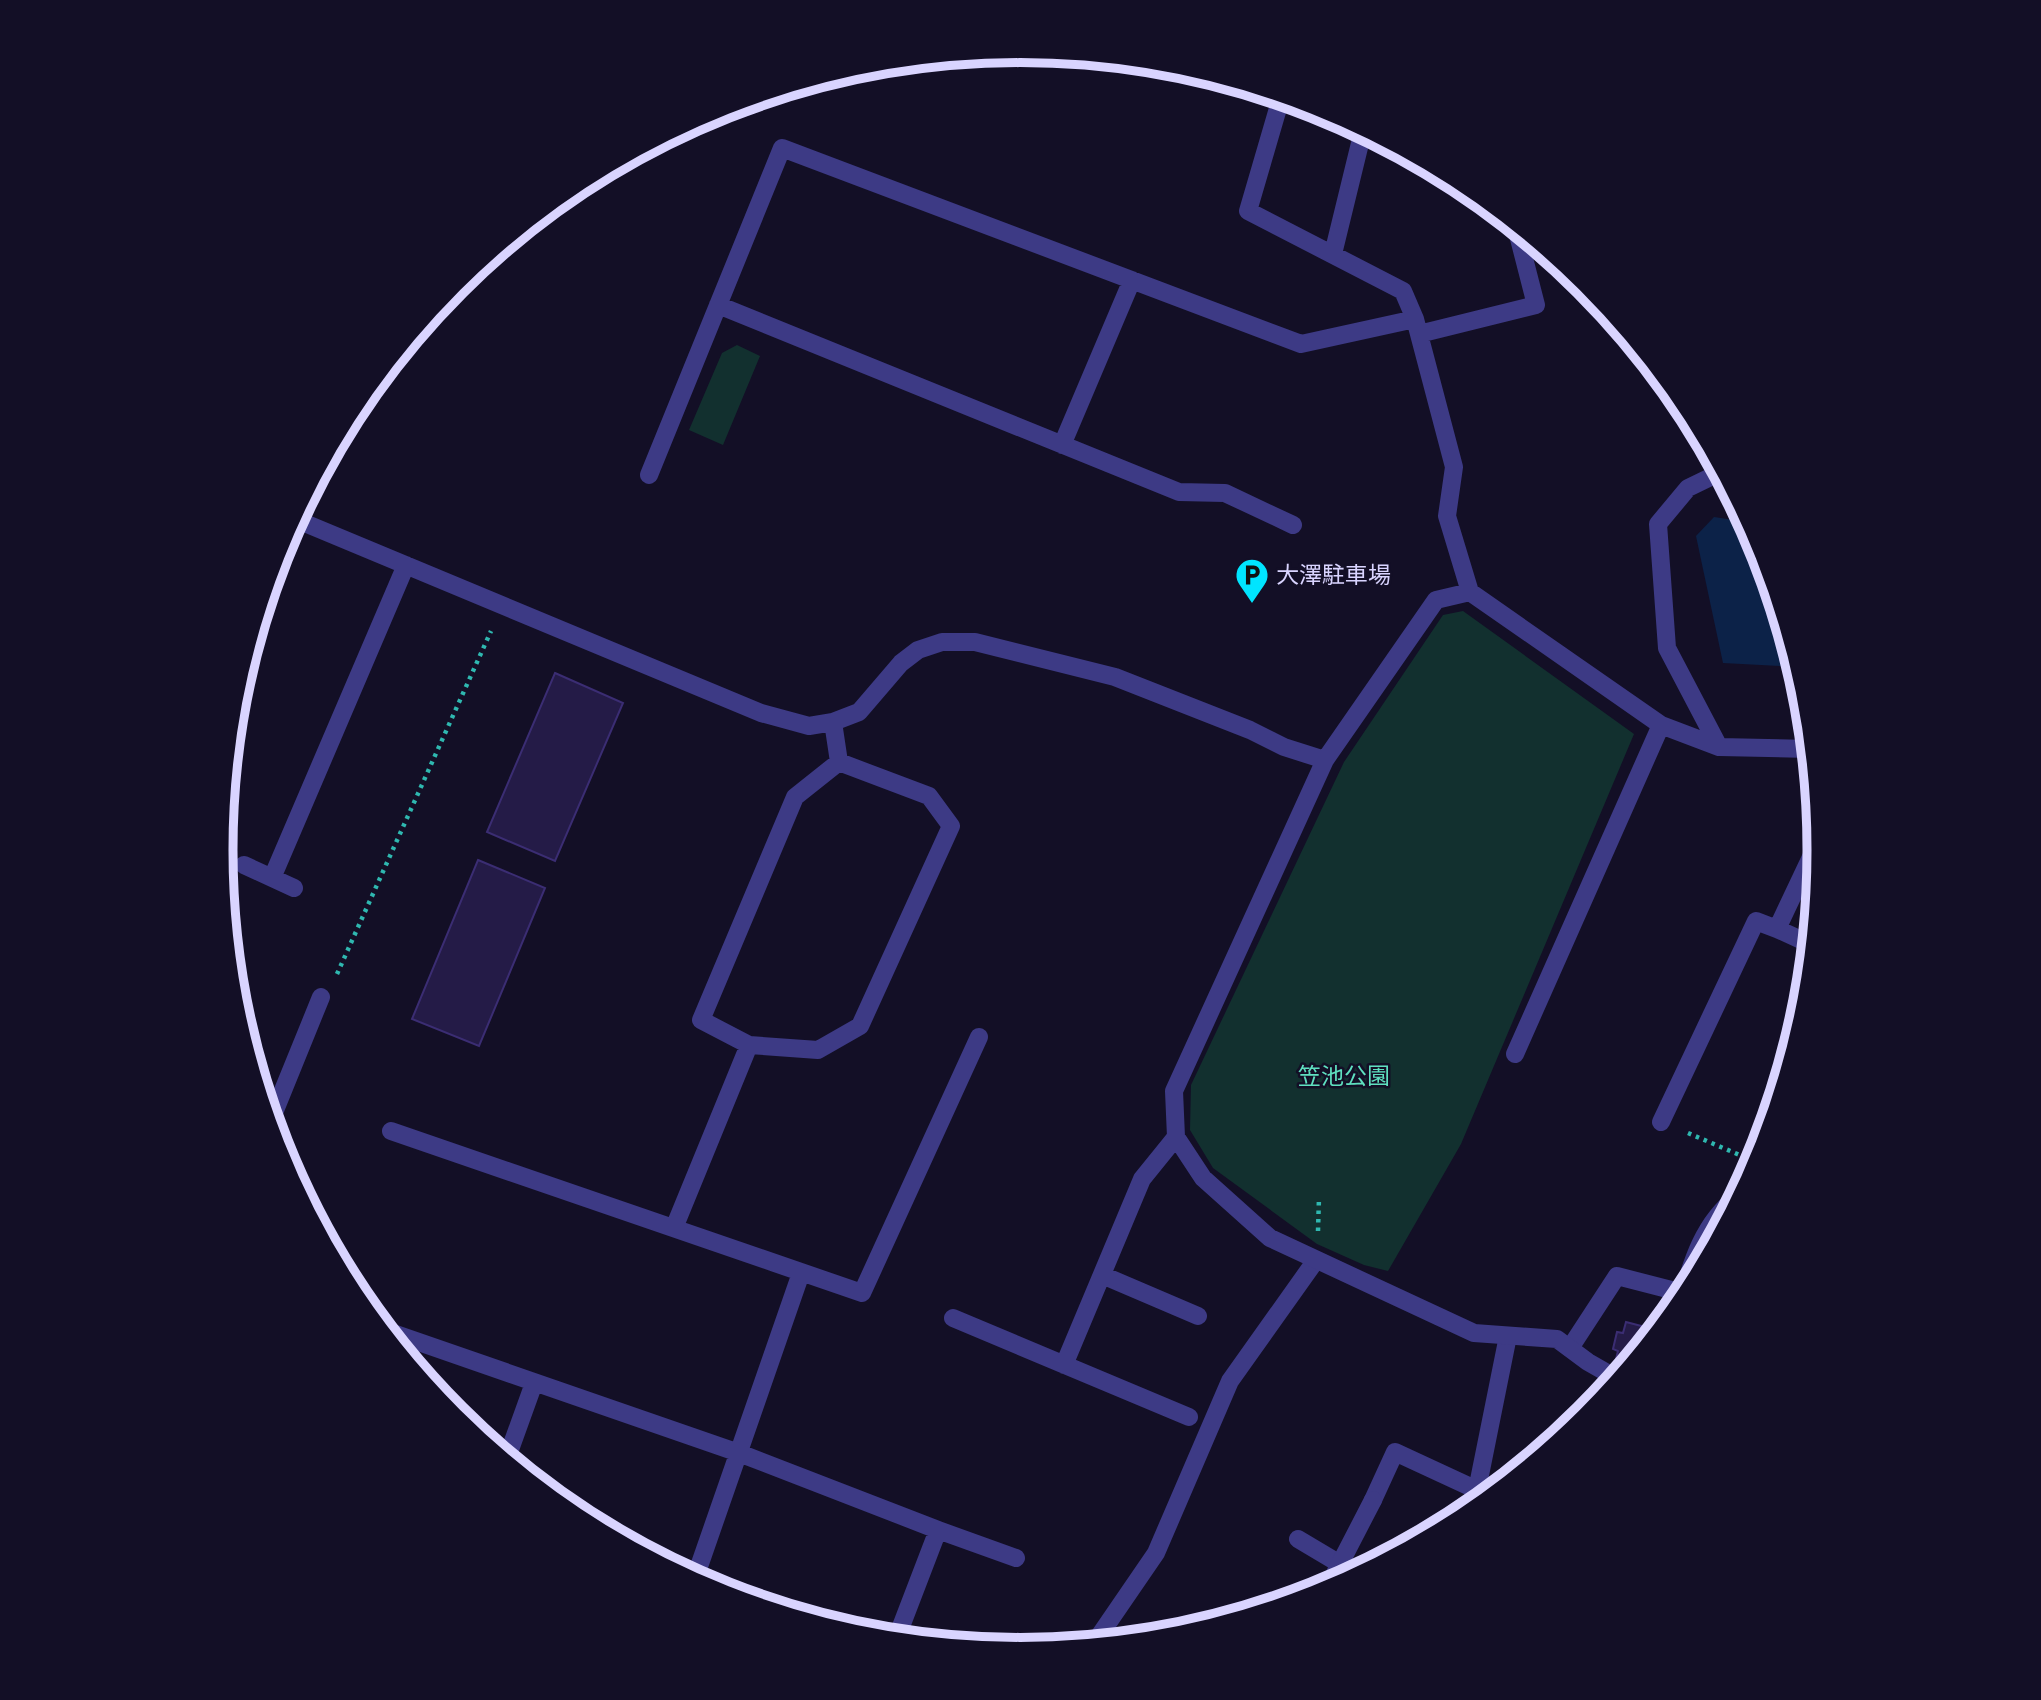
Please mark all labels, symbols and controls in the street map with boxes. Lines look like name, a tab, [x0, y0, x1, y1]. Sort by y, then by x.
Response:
parking icon: 大澤駐車場	[1233, 556, 1271, 605]
place label: 大澤駐車場	[1276, 562, 1391, 588]
park label: 笠池公園	[1298, 1063, 1390, 1089]

